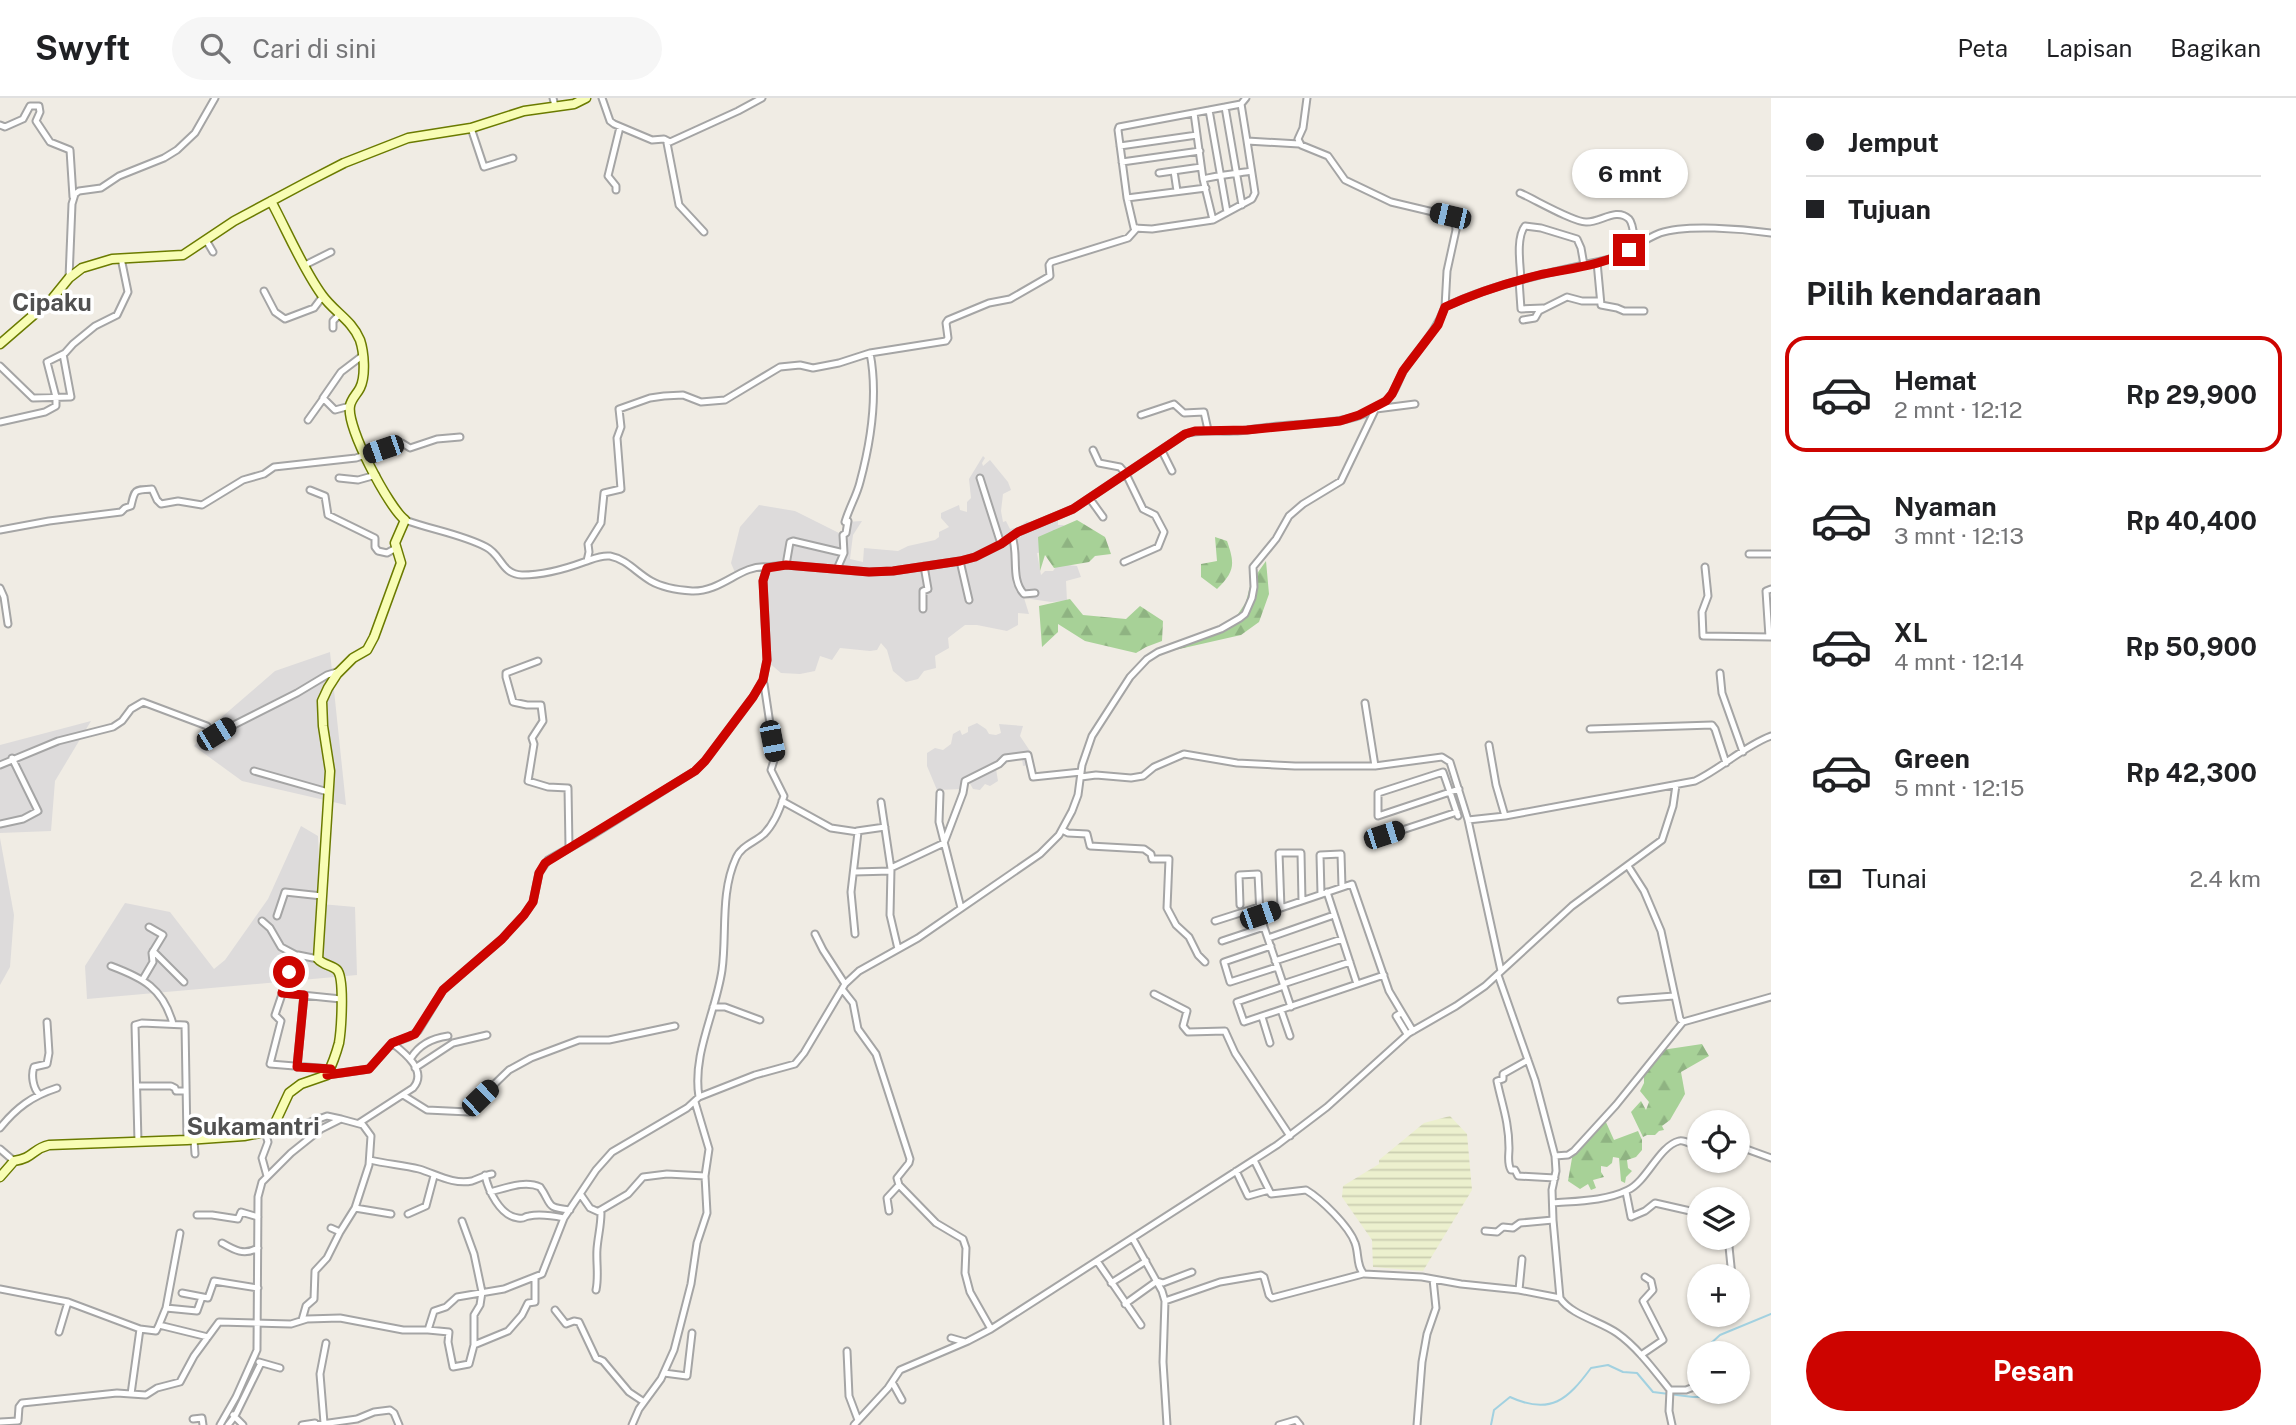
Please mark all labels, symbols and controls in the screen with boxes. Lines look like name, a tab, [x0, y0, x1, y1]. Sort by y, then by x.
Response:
search box	[172, 17, 662, 80]
text: Swyft	[35, 29, 130, 67]
icon: search	[196, 29, 234, 67]
text: Cari di sini	[252, 33, 377, 64]
text: Peta	[1957, 34, 2008, 62]
text: Lapisan	[2046, 34, 2132, 62]
text: Bagikan	[2170, 34, 2261, 62]
text: Jemput	[1848, 127, 1939, 158]
callout: 6 mnt	[1571, 149, 1687, 198]
text: 6 mnt	[1598, 160, 1662, 187]
text: Tujuan	[1848, 194, 1931, 225]
car	[1428, 201, 1473, 231]
route end	[1613, 234, 1645, 266]
text: Pilih kendaraan	[1806, 275, 2041, 312]
district label: Cipaku	[12, 288, 92, 316]
icon: car	[1810, 363, 1873, 426]
text: Hemat	[1894, 365, 1977, 396]
text: Rp 29,900	[2126, 379, 2257, 410]
text: 2 mnt · 12:12	[1894, 396, 2023, 423]
car	[360, 432, 407, 466]
icon: car	[1810, 489, 1873, 552]
text: Nyaman	[1894, 491, 1997, 522]
text: Rp 40,400	[2126, 505, 2257, 536]
text: 3 mnt · 12:13	[1894, 522, 2024, 549]
icon: car	[1810, 615, 1873, 678]
text: XL	[1894, 617, 1928, 648]
text: Rp 50,900	[2125, 631, 2257, 662]
text: 4 mnt · 12:14	[1894, 648, 2024, 675]
car	[193, 714, 240, 754]
car	[758, 718, 787, 764]
icon: car	[1810, 741, 1873, 804]
text: Green	[1894, 743, 1970, 774]
text: Rp 42,300	[2126, 757, 2257, 788]
text: 5 mnt · 12:15	[1894, 774, 2025, 801]
car	[1361, 819, 1408, 851]
icon: cash	[1806, 860, 1844, 898]
text: Tunai	[1862, 863, 1927, 894]
text: 2.4 km	[2189, 865, 2261, 892]
car	[1237, 898, 1284, 932]
route start	[273, 956, 305, 988]
car	[458, 1076, 503, 1120]
map controls	[1687, 1110, 1750, 1404]
button: locate	[1687, 1110, 1750, 1173]
district label: Sukamantri	[186, 1112, 320, 1140]
button: layers	[1687, 1187, 1750, 1250]
button: +	[1687, 1264, 1750, 1327]
button: Pesan	[1806, 1331, 2261, 1411]
button: −	[1687, 1341, 1750, 1404]

